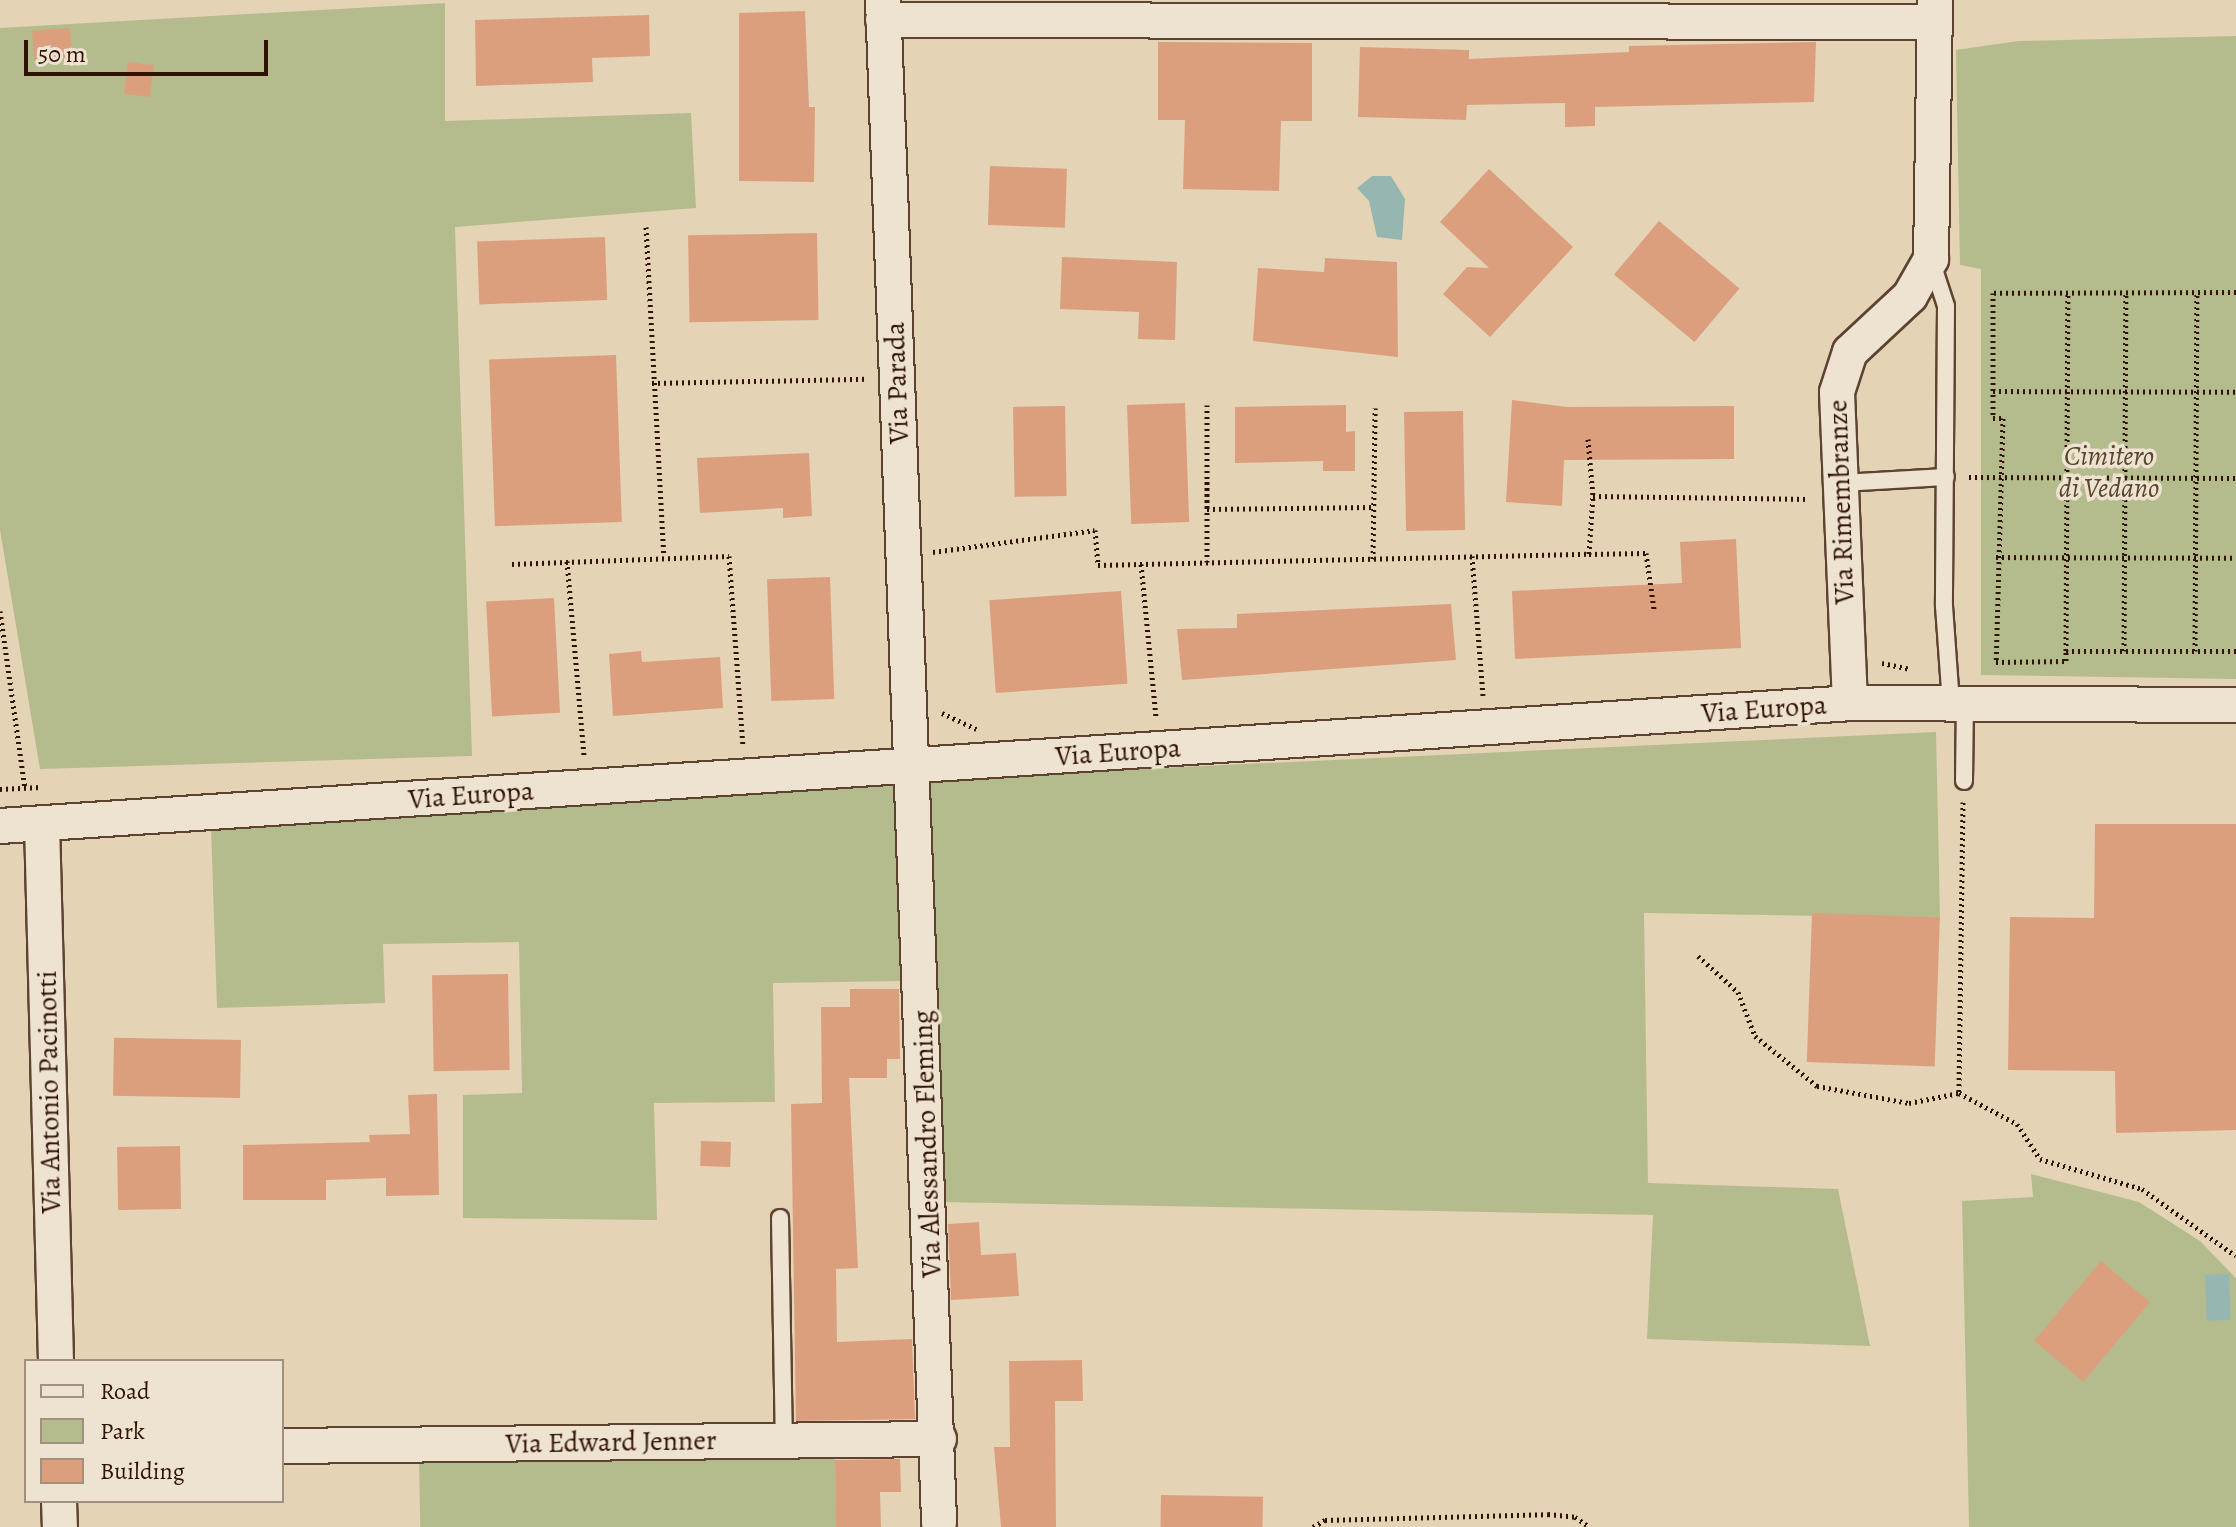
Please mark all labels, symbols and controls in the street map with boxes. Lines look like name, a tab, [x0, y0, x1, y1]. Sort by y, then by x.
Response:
scale bar	[28, 24, 272, 74]
text: 50 m	[38, 38, 86, 70]
street label: Via Parada	[878, 321, 916, 445]
street label: Via Rimembranze	[1821, 399, 1861, 605]
park label: Cimitero di Vedano	[2059, 439, 2159, 505]
street label: Via Europa	[1700, 688, 1828, 730]
street label: Via Europa	[1054, 731, 1182, 773]
street label: Via Europa	[407, 774, 535, 816]
street label: Via Antonio Pacinotti	[30, 970, 68, 1214]
street label: Via Alessandro Fleming	[906, 1010, 948, 1278]
legend	[24, 1359, 284, 1503]
text: Road	[100, 1375, 150, 1407]
text: Park	[100, 1415, 145, 1447]
street label: Via Edward Jenner	[505, 1423, 717, 1461]
text: Building	[100, 1455, 185, 1487]

